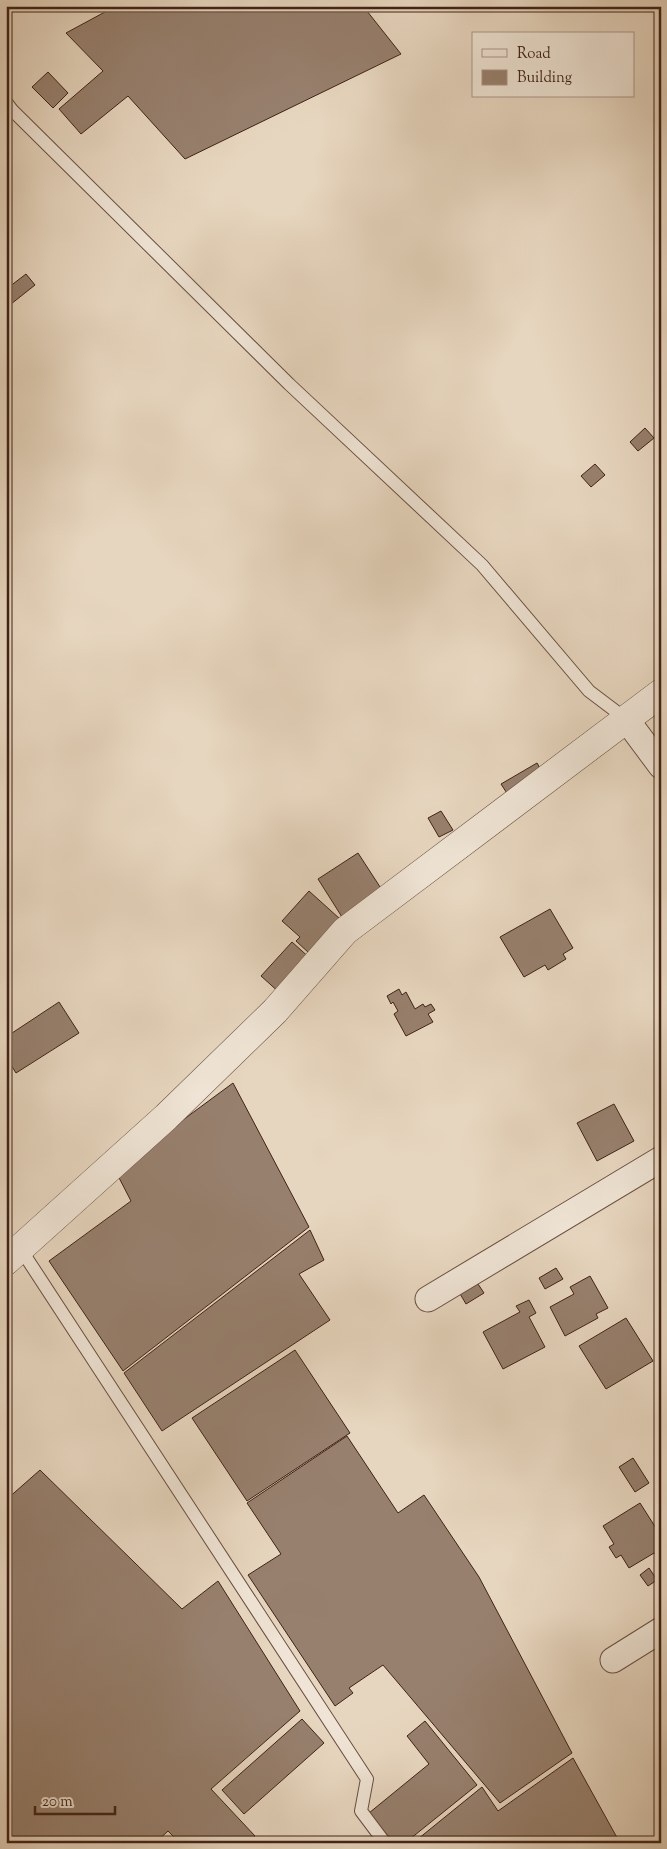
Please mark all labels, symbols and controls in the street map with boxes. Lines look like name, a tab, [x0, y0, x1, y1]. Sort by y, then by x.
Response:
legend	[472, 32, 634, 98]
text: Road	[517, 44, 551, 65]
text: Building	[517, 68, 572, 89]
scale bar	[35, 1784, 115, 1816]
text: 20 m	[42, 1792, 73, 1813]

